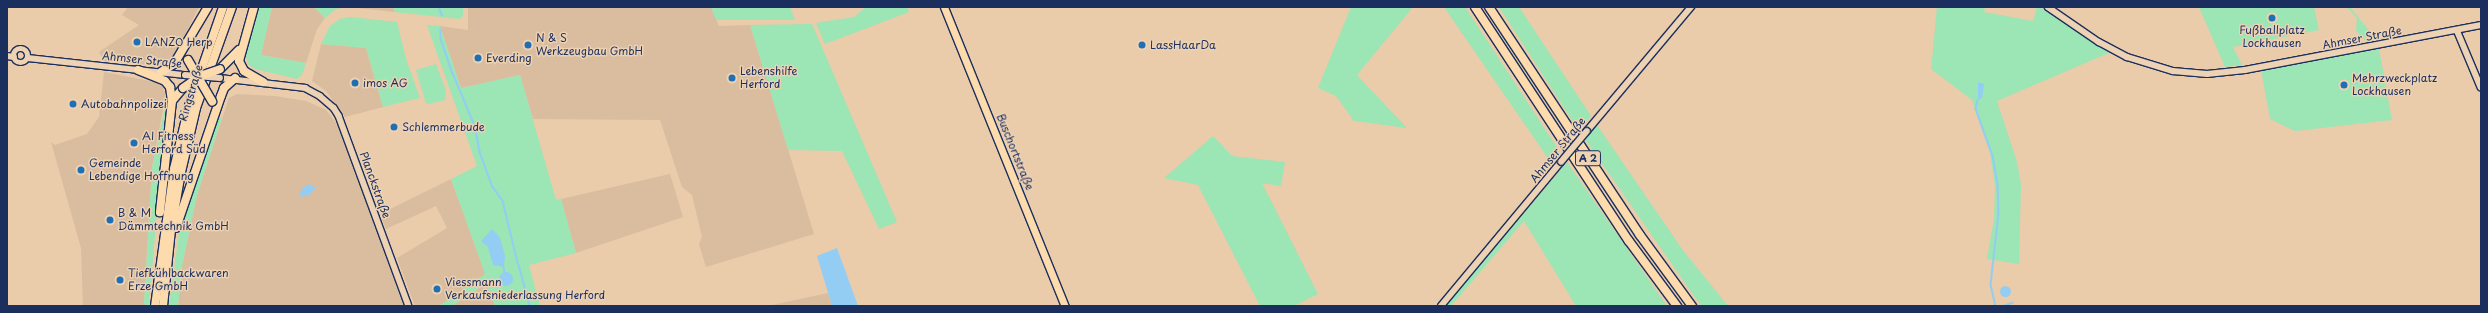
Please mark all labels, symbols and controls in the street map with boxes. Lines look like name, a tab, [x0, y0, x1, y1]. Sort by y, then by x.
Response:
marker: Fußballplatz Lockhausen	[2267, 13, 2277, 23]
place label: Fußballplatz Lockhausen	[2239, 24, 2305, 50]
street label: Ahmser Straße	[2321, 24, 2403, 52]
place label: N & S Werkzeugbau GmbH	[536, 32, 644, 58]
place label: LANZO Herp	[145, 35, 213, 49]
marker: LANZO Herp	[132, 37, 142, 47]
place label: LassHaarDa	[1150, 38, 1216, 52]
marker: N & S Werkzeugbau GmbH	[523, 40, 533, 50]
marker: LassHaarDa	[1137, 40, 1147, 50]
street label: Ahmser Straße	[101, 49, 183, 71]
place label: Everding	[486, 51, 532, 65]
marker: Everding	[473, 53, 483, 63]
street label: Ringstraße	[176, 63, 206, 123]
place label: Lebenshilfe Herford	[740, 65, 797, 91]
place label: Mehrzweckplatz Lockhausen	[2352, 72, 2437, 98]
marker: Lebenshilfe Herford	[727, 73, 737, 83]
place label: imos AG	[363, 76, 408, 90]
marker: imos AG	[350, 78, 360, 88]
marker: Mehrzweckplatz Lockhausen	[2339, 80, 2349, 90]
place label: Autobahnpolizei	[81, 97, 167, 111]
marker: Autobahnpolizei	[68, 99, 78, 109]
street label: Buschortstraße	[994, 112, 1036, 192]
street label: Ahmser Straße	[1528, 115, 1588, 185]
place label: Schlemmerbude	[402, 120, 485, 134]
marker: Schlemmerbude	[389, 122, 399, 132]
place label: AI Fitness Herford Süd	[142, 130, 206, 156]
marker: AI Fitness Herford Süd	[129, 138, 139, 148]
street label: Planckstraße	[357, 150, 393, 220]
road number: A 2	[1574, 150, 1602, 166]
place label: Gemeinde Lebendige Hoffnung	[89, 157, 194, 183]
marker: Gemeinde Lebendige Hoffnung	[76, 165, 86, 175]
place label: B & M Dämmtechnik GmbH	[118, 207, 229, 233]
marker: B & M Dämmtechnik GmbH	[105, 215, 115, 225]
place label: Tiefkühlbackwaren Erze GmbH	[128, 267, 229, 293]
marker: Tiefkühlbackwaren Erze GmbH	[115, 275, 125, 285]
place label: Viessmann Verkaufsniederlassung Herford	[445, 276, 606, 302]
marker: Viessmann Verkaufsniederlassung Herford	[432, 284, 442, 294]

